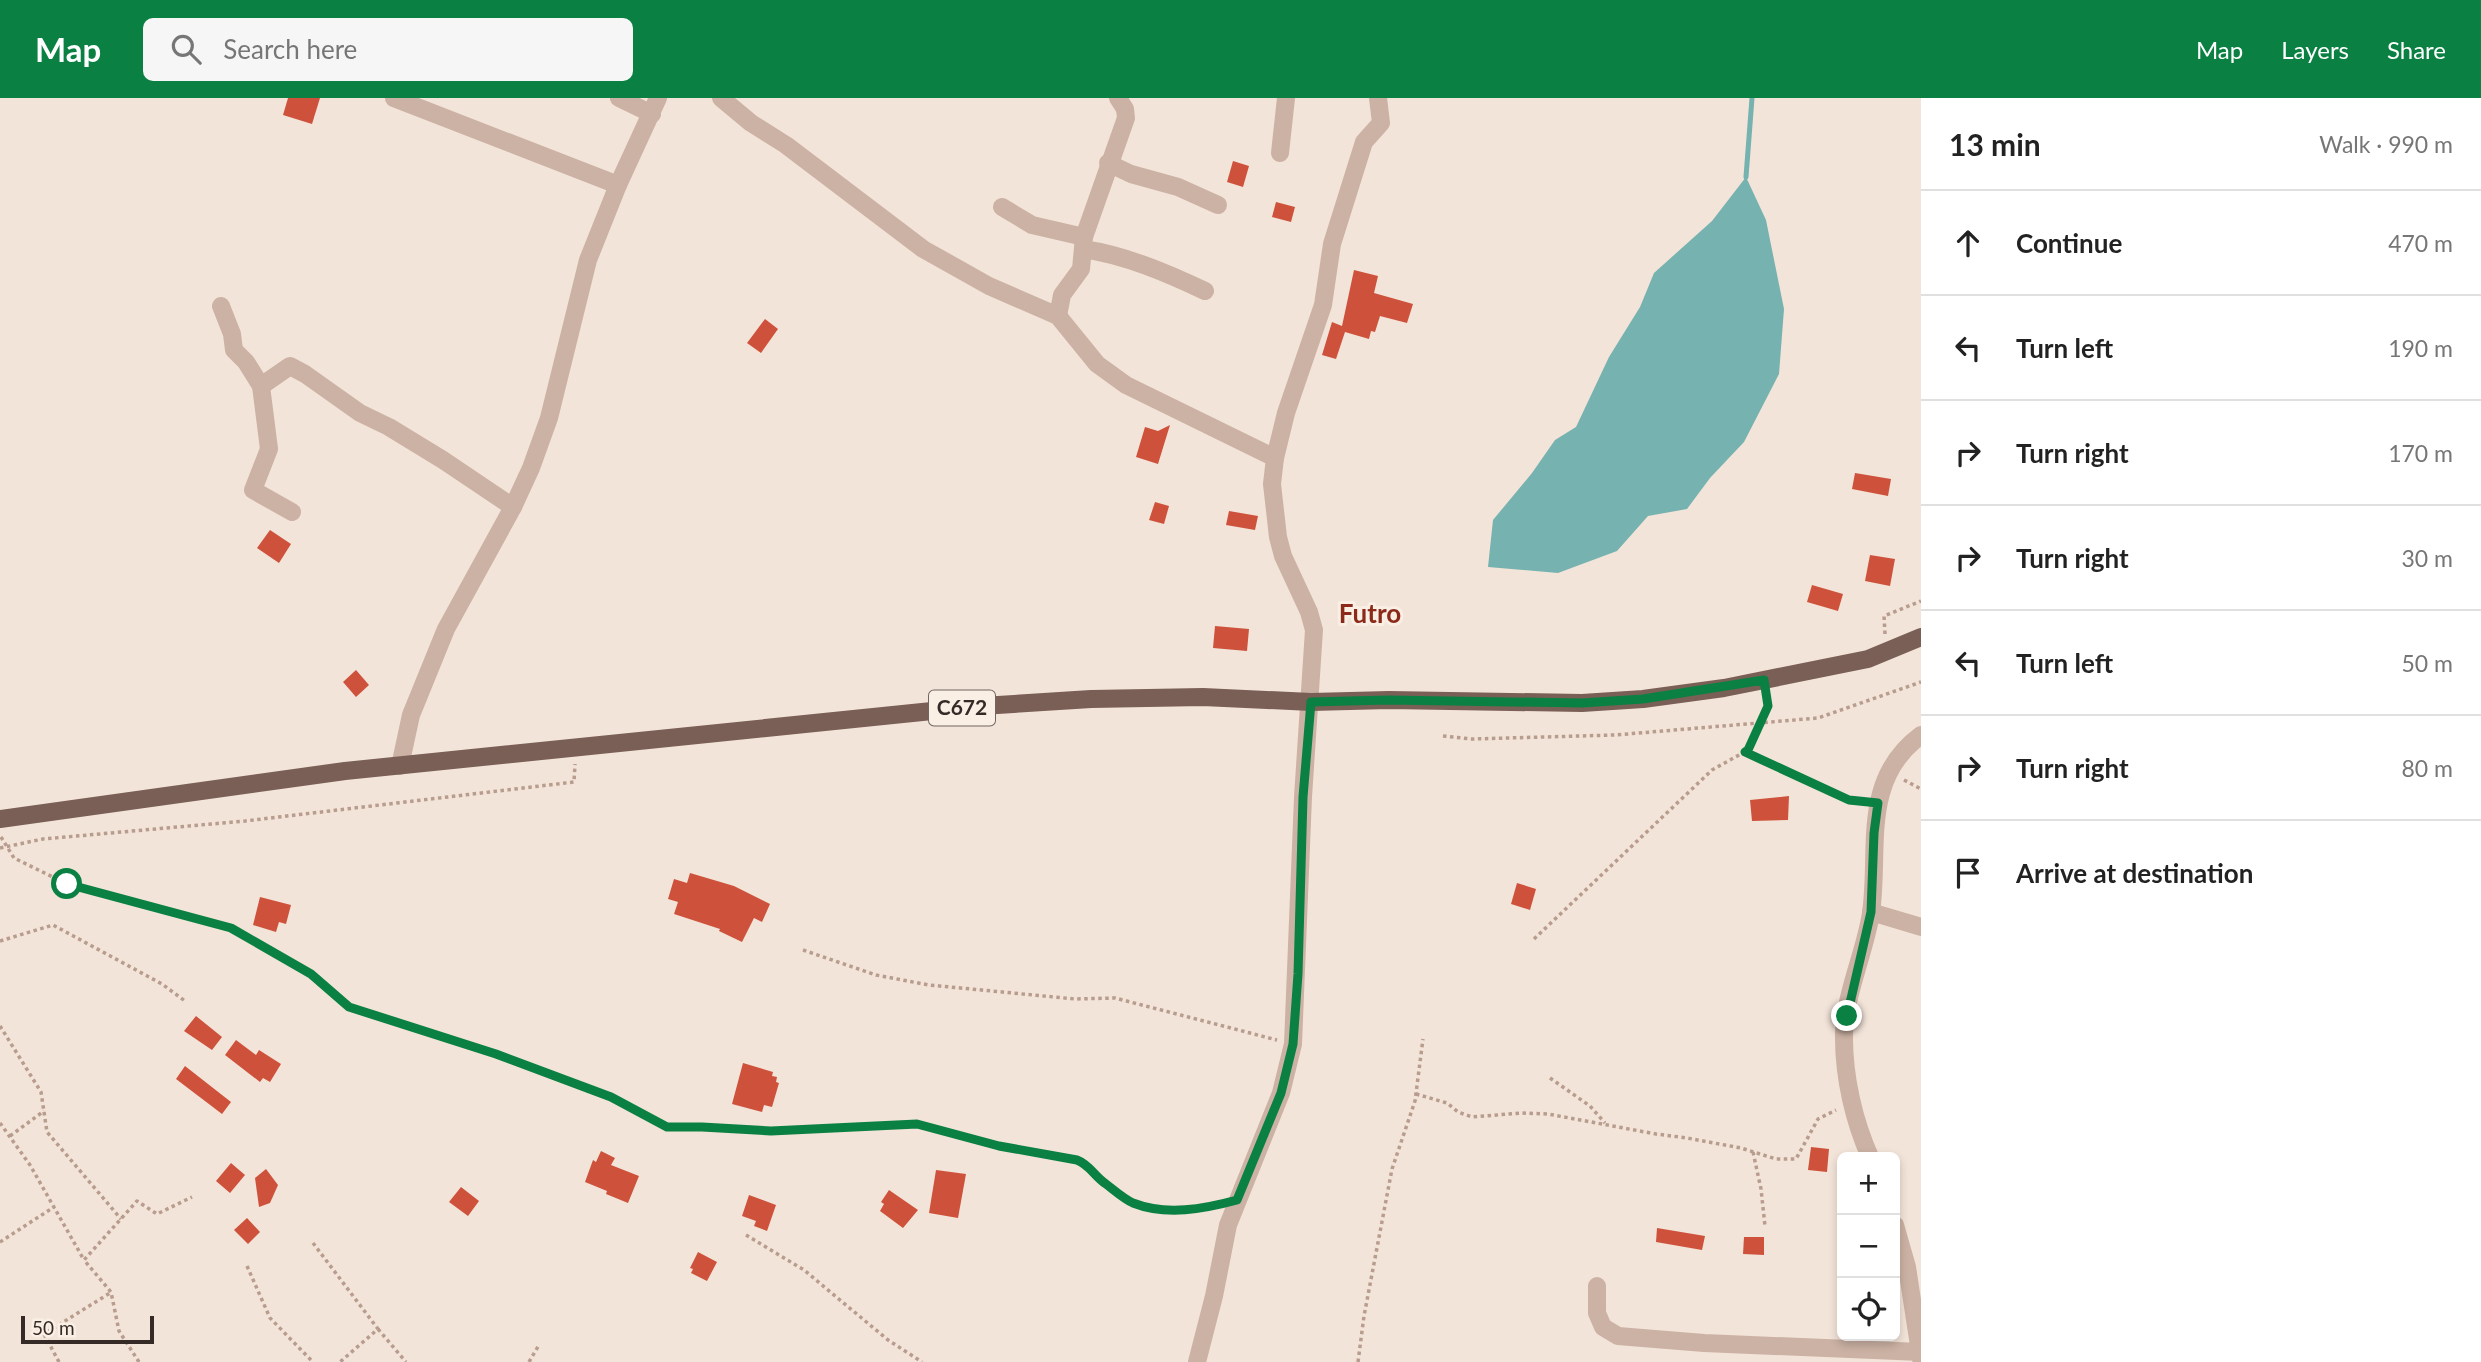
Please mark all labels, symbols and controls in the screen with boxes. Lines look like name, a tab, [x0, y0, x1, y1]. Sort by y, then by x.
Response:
search box	[143, 18, 633, 81]
text: Map	[35, 29, 101, 69]
icon: search	[167, 30, 205, 68]
text: Search here	[223, 33, 357, 65]
text: Map	[2196, 35, 2243, 64]
text: Layers	[2281, 35, 2349, 64]
text: Share	[2387, 35, 2446, 64]
text: 13 min	[1949, 126, 2041, 162]
text: Walk · 990 m	[2319, 130, 2453, 158]
icon: ahead	[1949, 224, 1987, 262]
text: Continue	[2016, 227, 2122, 259]
text: 470 m	[2388, 229, 2453, 257]
icon: left	[1949, 329, 1987, 367]
text: Turn left	[2016, 332, 2113, 364]
text: 190 m	[2388, 334, 2453, 362]
icon: right	[1949, 434, 1987, 472]
text: Turn right	[2016, 437, 2129, 469]
text: 170 m	[2388, 439, 2453, 467]
icon: right	[1949, 539, 1987, 577]
text: Turn right	[2016, 542, 2129, 574]
text: 30 m	[2402, 544, 2453, 572]
district label: Futro	[1339, 597, 1401, 629]
icon: left	[1949, 644, 1987, 682]
text: Turn left	[2016, 647, 2113, 679]
text: 50 m	[2402, 649, 2453, 677]
road number: C672	[929, 690, 995, 726]
icon: right	[1949, 749, 1987, 787]
text: Turn right	[2016, 752, 2129, 784]
text: 80 m	[2402, 754, 2453, 782]
icon: arrive	[1949, 854, 1987, 892]
text: Arrive at destination	[2016, 857, 2253, 889]
route start	[51, 868, 82, 899]
route end	[1831, 1000, 1862, 1031]
map controls	[1837, 1152, 1900, 1341]
button: +	[1837, 1152, 1900, 1215]
button: −	[1837, 1215, 1900, 1278]
button: locate	[1837, 1278, 1900, 1341]
scale bar	[21, 1313, 154, 1345]
text: 50 m	[32, 1316, 75, 1339]

